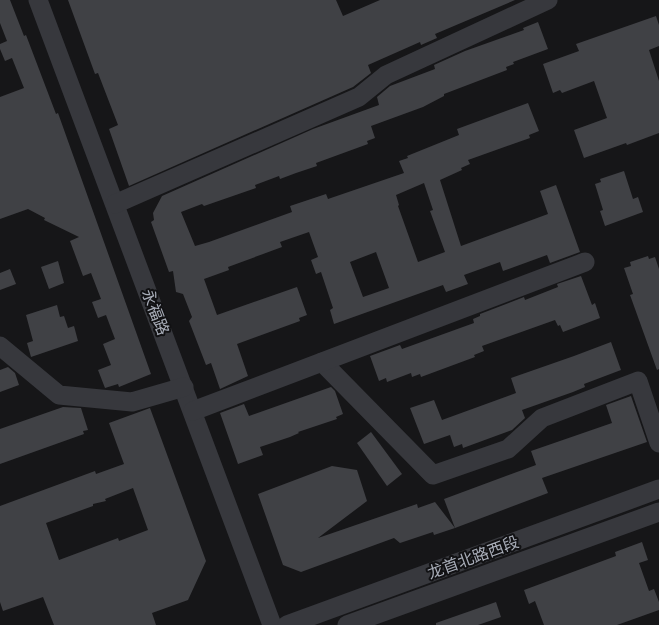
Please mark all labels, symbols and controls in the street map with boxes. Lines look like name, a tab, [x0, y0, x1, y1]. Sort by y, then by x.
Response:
street label: 永福路	[136, 286, 174, 339]
street label: 龙首北路西段	[424, 531, 522, 585]

